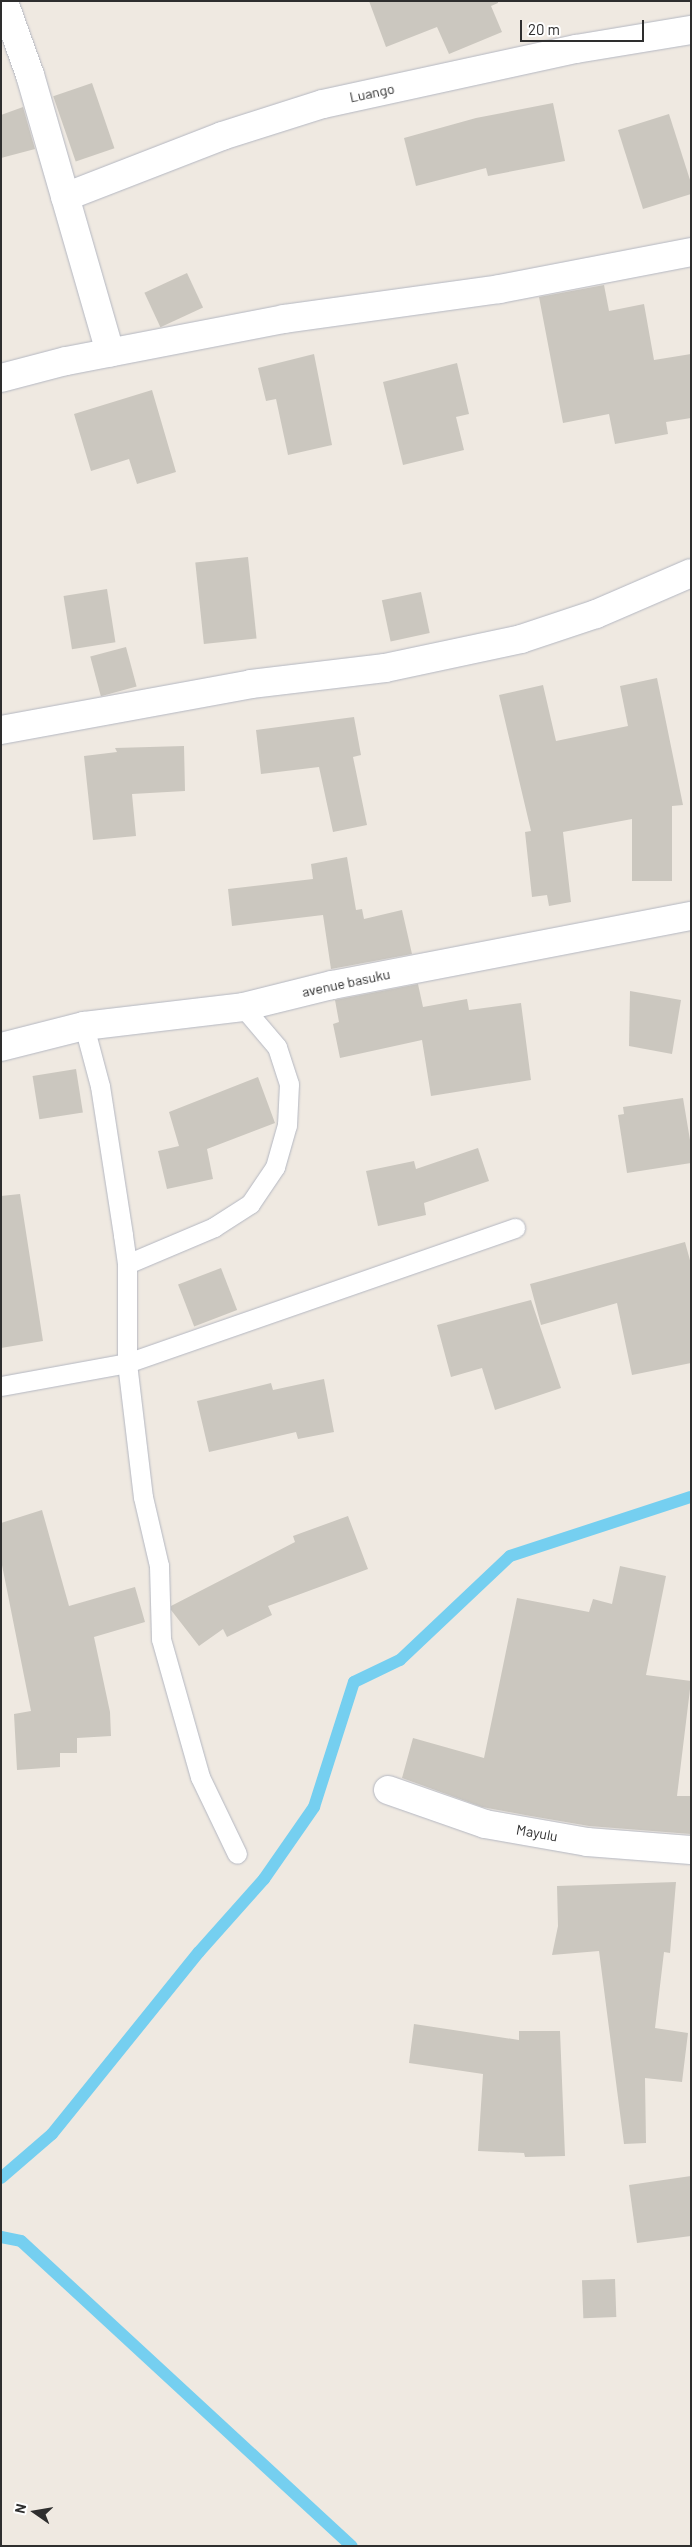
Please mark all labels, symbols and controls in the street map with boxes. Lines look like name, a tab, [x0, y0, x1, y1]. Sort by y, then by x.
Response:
scale bar	[522, 10, 646, 42]
text: 20 m	[528, 20, 560, 38]
street label: Luango	[348, 80, 396, 106]
street label: avenue basuku	[300, 965, 392, 1001]
street label: Mayulu	[515, 1821, 559, 1845]
north arrow	[10, 2487, 60, 2537]
text: N	[11, 2502, 29, 2515]

